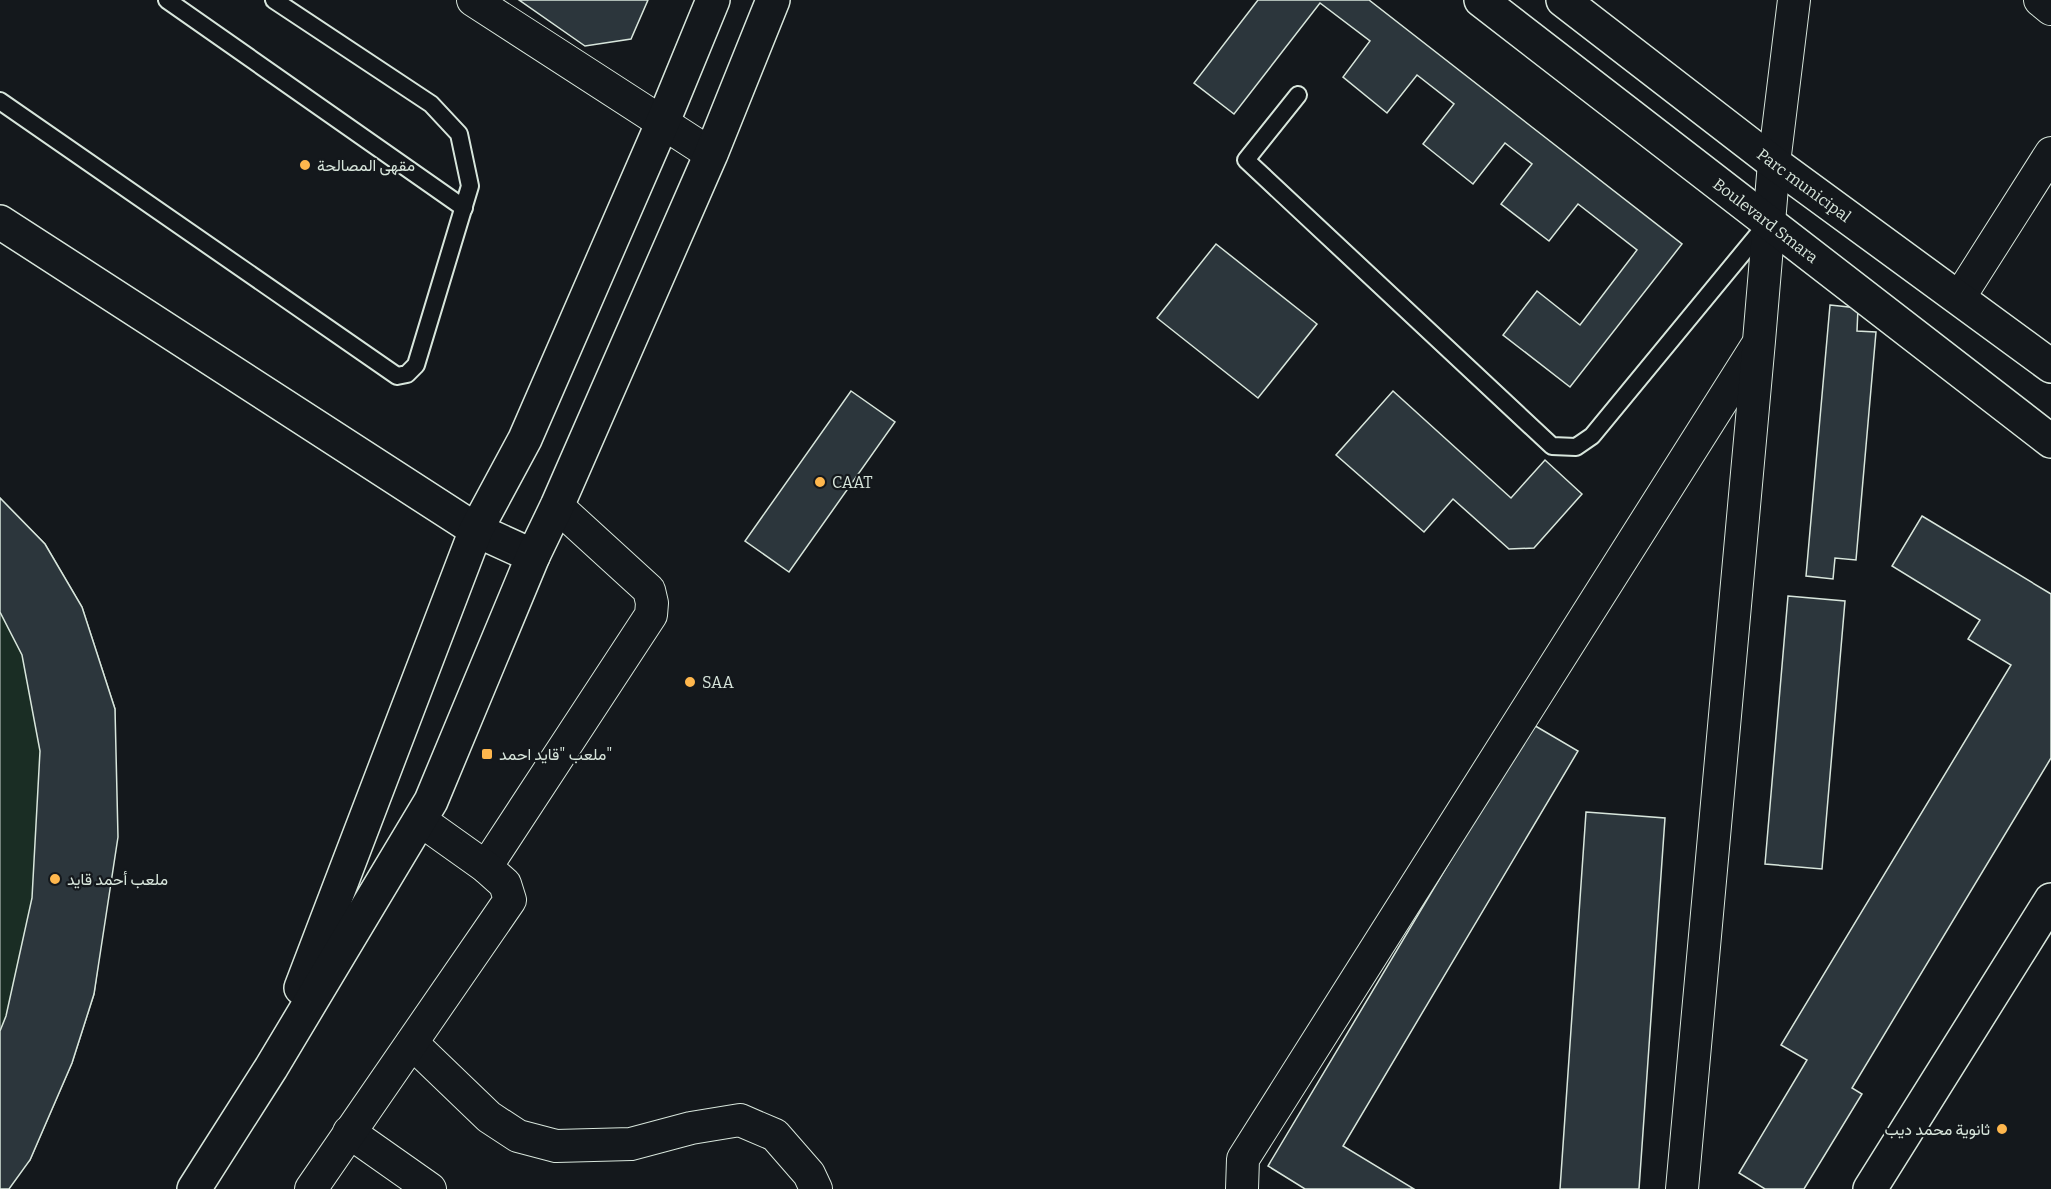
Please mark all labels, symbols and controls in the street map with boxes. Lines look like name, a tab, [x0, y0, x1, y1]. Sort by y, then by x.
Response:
street label: Parc municipal	[1753, 145, 1855, 226]
place label: مقهى المصالحة	[317, 156, 415, 176]
marker: مقهى المصالحة	[298, 158, 312, 172]
street label: Boulevard Smara	[1709, 174, 1822, 267]
place label: CAAT	[832, 473, 873, 492]
marker: CAAT	[813, 475, 827, 489]
place label: SAA	[702, 673, 734, 692]
marker: SAA	[683, 675, 697, 689]
place label: ملعب "قايد احمد"	[499, 745, 612, 764]
marker: ملعب "قايد احمد"	[480, 747, 494, 761]
place label: ملعب أحمد قايد	[67, 870, 168, 889]
marker: ملعب أحمد قايد	[48, 872, 62, 886]
place label: ثانوية محمد ديب	[1885, 1120, 1990, 1140]
marker: ثانوية محمد ديب	[1995, 1122, 2009, 1136]

